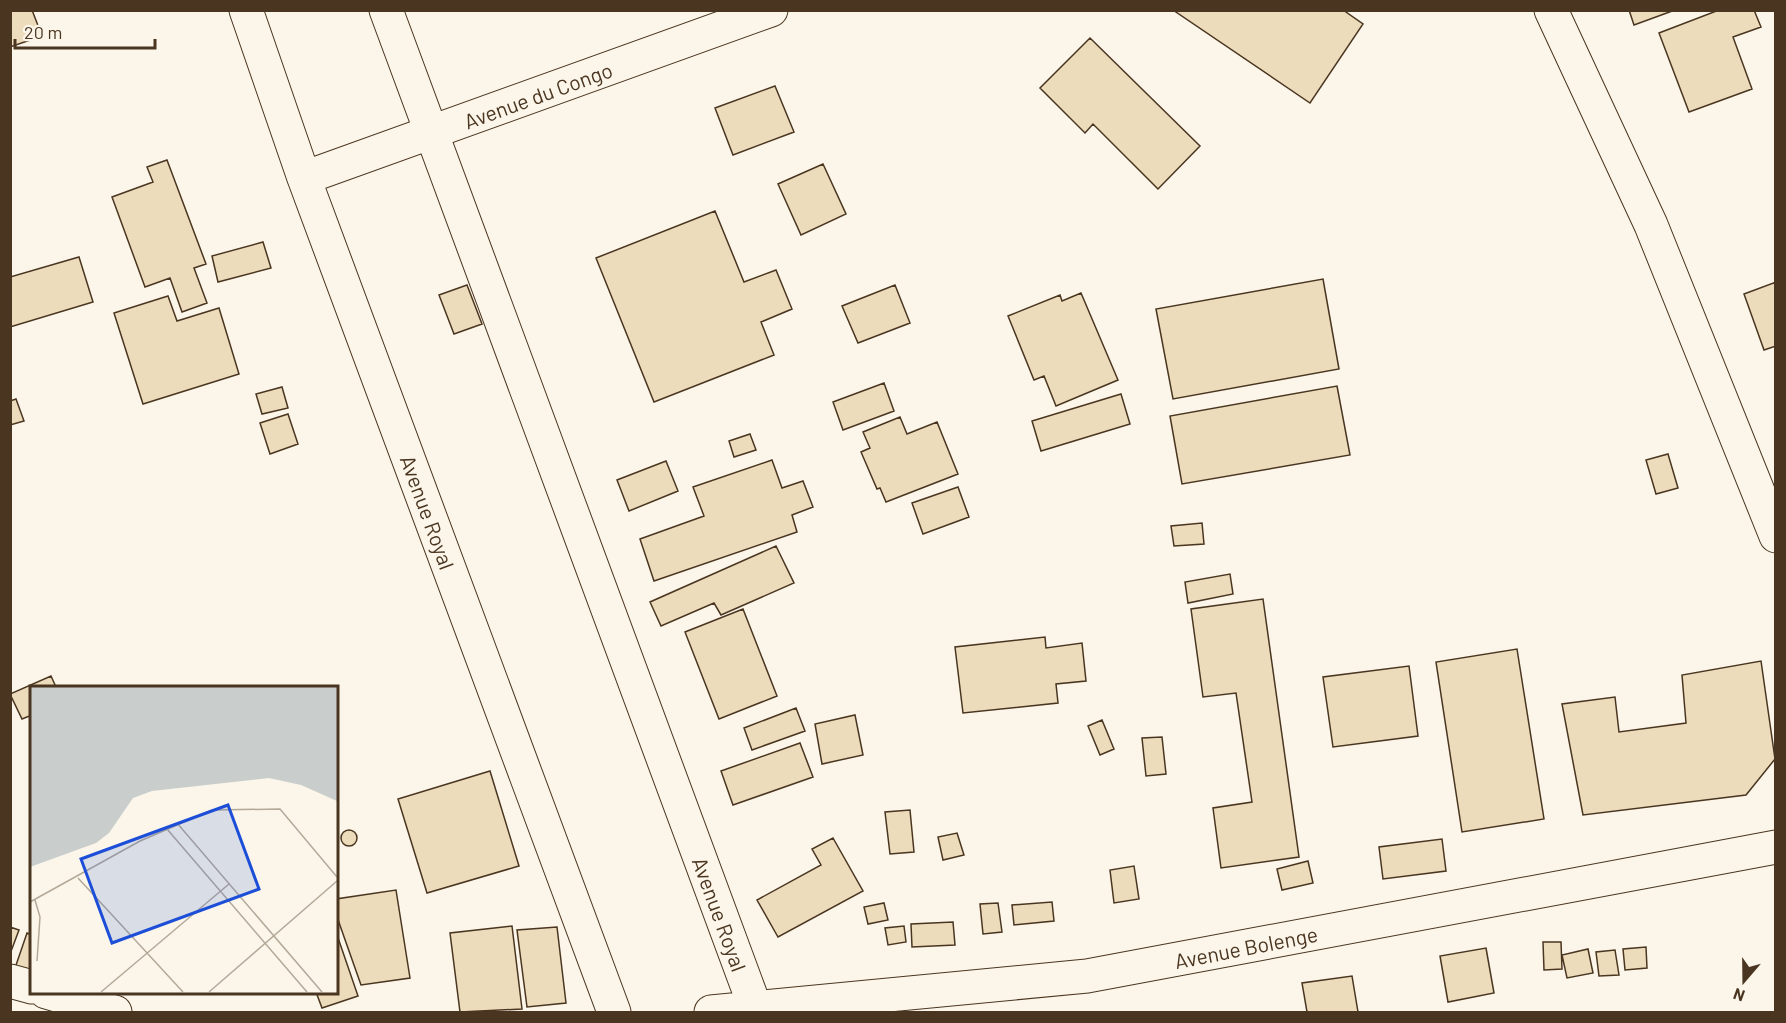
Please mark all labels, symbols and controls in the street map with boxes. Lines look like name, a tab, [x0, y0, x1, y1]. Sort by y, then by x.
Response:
scale bar	[15, 12, 154, 50]
text: 20 m	[24, 21, 62, 43]
street label: Avenue du Congo	[460, 57, 616, 133]
street label: Avenue Royal	[396, 451, 460, 573]
inset map	[30, 686, 338, 993]
street label: Avenue Royal	[688, 853, 752, 975]
street label: Avenue Bolenge	[1172, 921, 1320, 973]
north arrow	[1714, 951, 1774, 1011]
text: N	[1730, 985, 1747, 1006]

